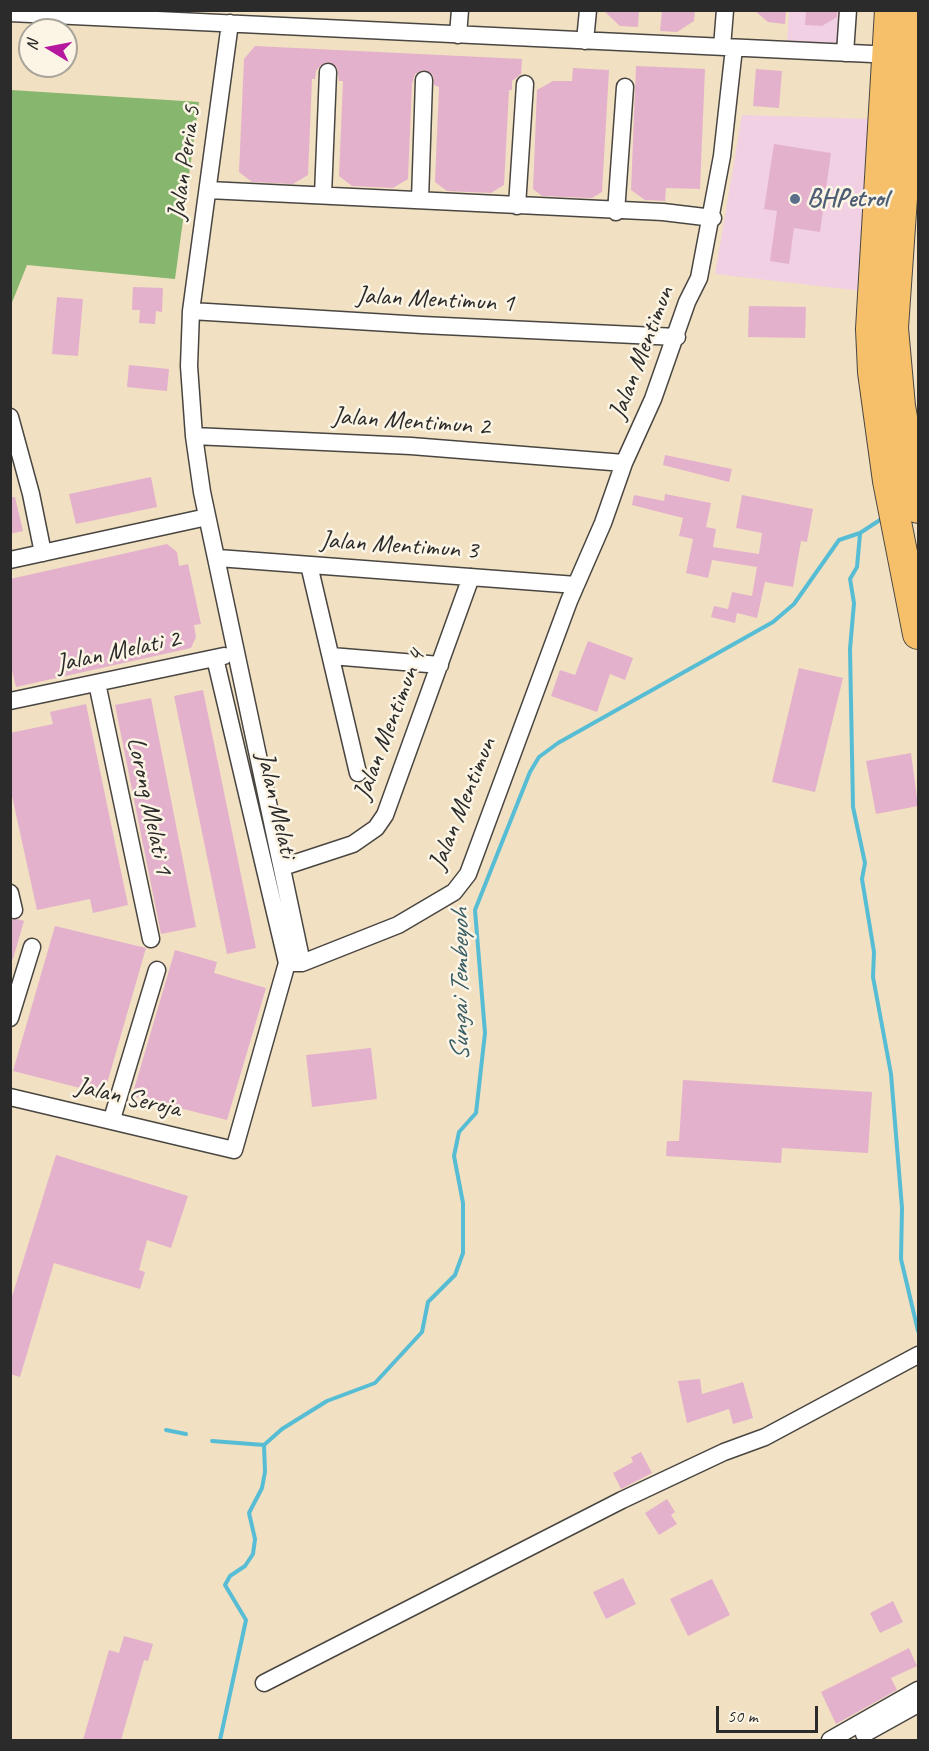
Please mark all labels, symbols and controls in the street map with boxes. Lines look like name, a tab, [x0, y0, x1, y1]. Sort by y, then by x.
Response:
north arrow	[18, 18, 78, 78]
text: N	[22, 39, 43, 52]
street label: Jalan Peria 5	[162, 104, 208, 222]
place label: BHPetrol	[807, 183, 888, 215]
marker: BHPetrol	[788, 192, 802, 206]
street label: Jalan Mentimun 1	[355, 280, 515, 320]
street label: Jalan Mentimun	[602, 282, 682, 424]
street label: Jalan Mentimun 2	[331, 401, 491, 443]
street label: Jalan Mentimun 3	[319, 525, 479, 567]
street label: Jalan Melati 2	[53, 624, 183, 680]
street label: Jalan Mentimun 4	[347, 646, 433, 804]
street label: Jalan Mentimun	[422, 733, 504, 875]
street label: Lorong Melati 1	[119, 734, 179, 878]
street label: Jalan Melati	[249, 749, 303, 861]
water label: Sungai Tembeyoh	[445, 909, 477, 1061]
street label: Jalan Seroja	[72, 1071, 184, 1125]
scale bar	[719, 1694, 821, 1732]
text: 50 m	[727, 1705, 758, 1727]

